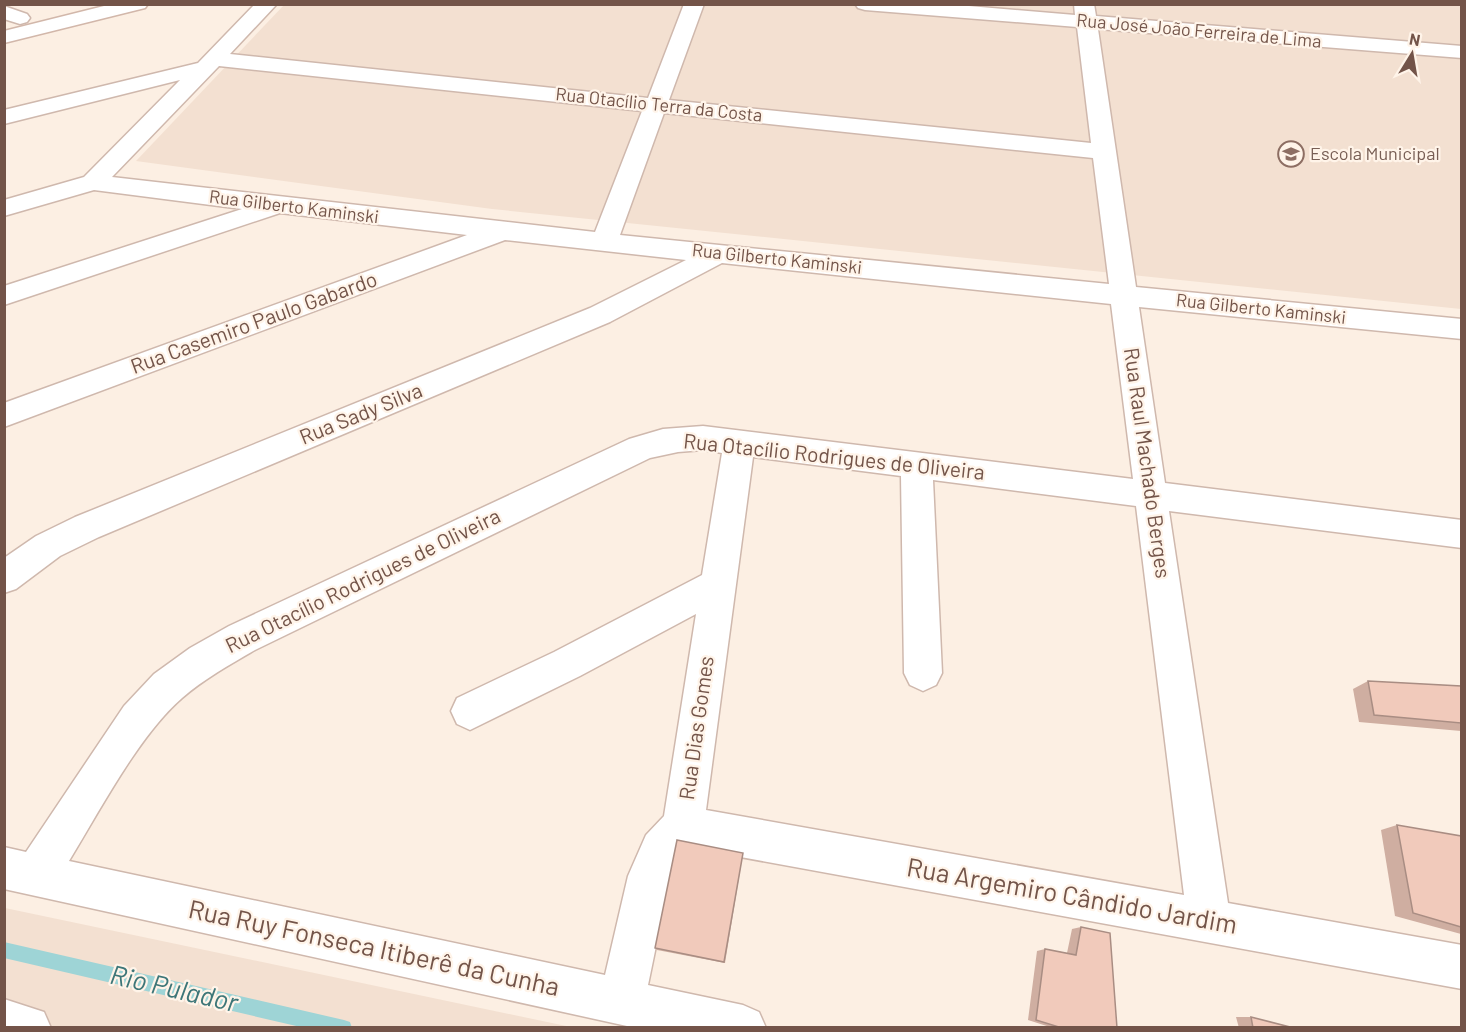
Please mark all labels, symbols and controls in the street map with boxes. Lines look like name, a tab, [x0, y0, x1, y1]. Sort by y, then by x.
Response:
street label: Rua José João Ferreira de Lima	[1076, 8, 1322, 52]
north arrow	[1382, 24, 1442, 84]
text: N	[1408, 28, 1422, 49]
street label: Rua Otacílio Terra da Costa	[555, 82, 764, 126]
school or university icon: Escola Municipal	[1276, 139, 1306, 169]
place label: Escola Municipal	[1310, 142, 1440, 164]
street label: Rua Gilberto Kaminski	[208, 185, 380, 227]
street label: Rua Gilberto Kaminski	[691, 238, 863, 278]
street label: Rua Casemiro Paulo Gabardo	[127, 265, 380, 378]
street label: Rua Gilberto Kaminski	[1175, 288, 1347, 328]
street label: Rua Raul Machado Berges	[1120, 346, 1177, 580]
street label: Rua Sady Silva	[295, 377, 426, 449]
street label: Rua Otacílio Rodrigues de Oliveira	[682, 427, 986, 484]
street label: Rua Otacílio Rodrigues de Oliveira	[221, 502, 504, 657]
street label: Rua Dias Gomes	[673, 654, 718, 801]
street label: Rua Argemiro Cândido Jardim	[905, 850, 1240, 939]
street label: Rua Ruy Fonseca Itiberê da Cunha	[186, 892, 563, 1001]
water label: Rio Pulador	[107, 957, 243, 1018]

